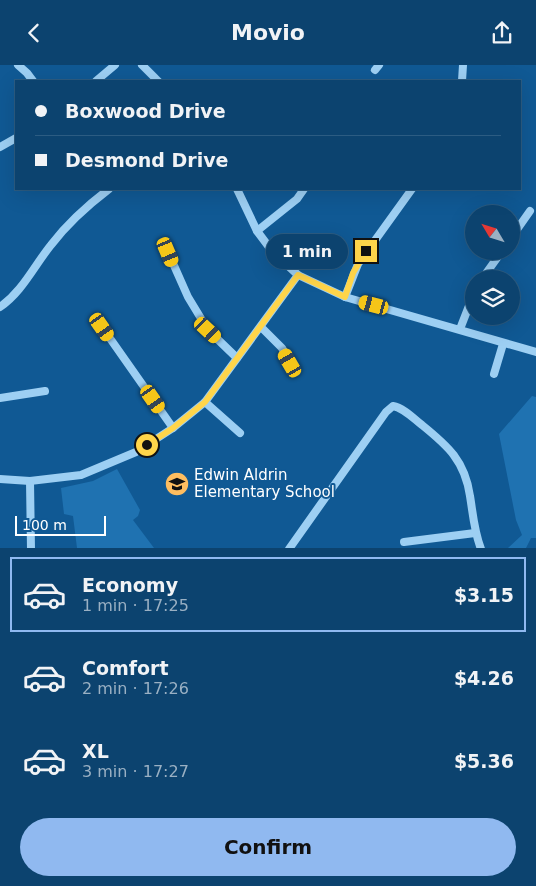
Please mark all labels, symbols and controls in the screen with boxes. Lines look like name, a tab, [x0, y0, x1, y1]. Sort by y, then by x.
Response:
icon: back	[20, 19, 48, 47]
icon: share	[488, 19, 516, 47]
text: Movio	[231, 20, 305, 45]
text: Boxwood Drive	[65, 100, 226, 122]
text: Desmond Drive	[65, 149, 229, 171]
north arrow	[465, 205, 520, 260]
map controls	[465, 205, 520, 325]
callout: 1 min	[266, 233, 348, 269]
car	[155, 235, 180, 269]
route end	[355, 240, 377, 262]
text: 1 min	[282, 242, 332, 261]
button: layers	[465, 270, 520, 325]
car	[357, 294, 390, 316]
car	[87, 310, 116, 344]
car	[191, 314, 224, 346]
car	[276, 346, 303, 380]
car	[138, 382, 167, 416]
route start	[136, 434, 158, 456]
place label: Edwin Aldrin Elementary School	[194, 466, 335, 501]
school or university icon: Edwin Aldrin Elementary School	[164, 471, 190, 497]
scale bar	[15, 513, 106, 537]
text: 100 m	[22, 517, 67, 533]
icon: car	[22, 572, 67, 617]
text: Economy	[82, 574, 178, 596]
text: $3.15	[454, 584, 514, 606]
text: 1 min · 17:25	[82, 596, 189, 615]
icon: car	[22, 655, 67, 700]
text: Comfort	[82, 657, 169, 679]
text: $4.26	[454, 667, 514, 689]
text: 2 min · 17:26	[82, 679, 189, 698]
icon: car	[22, 738, 67, 783]
text: XL	[82, 740, 109, 762]
text: $5.36	[454, 750, 514, 772]
text: 3 min · 17:27	[82, 762, 189, 781]
button: Confirm	[20, 818, 516, 876]

